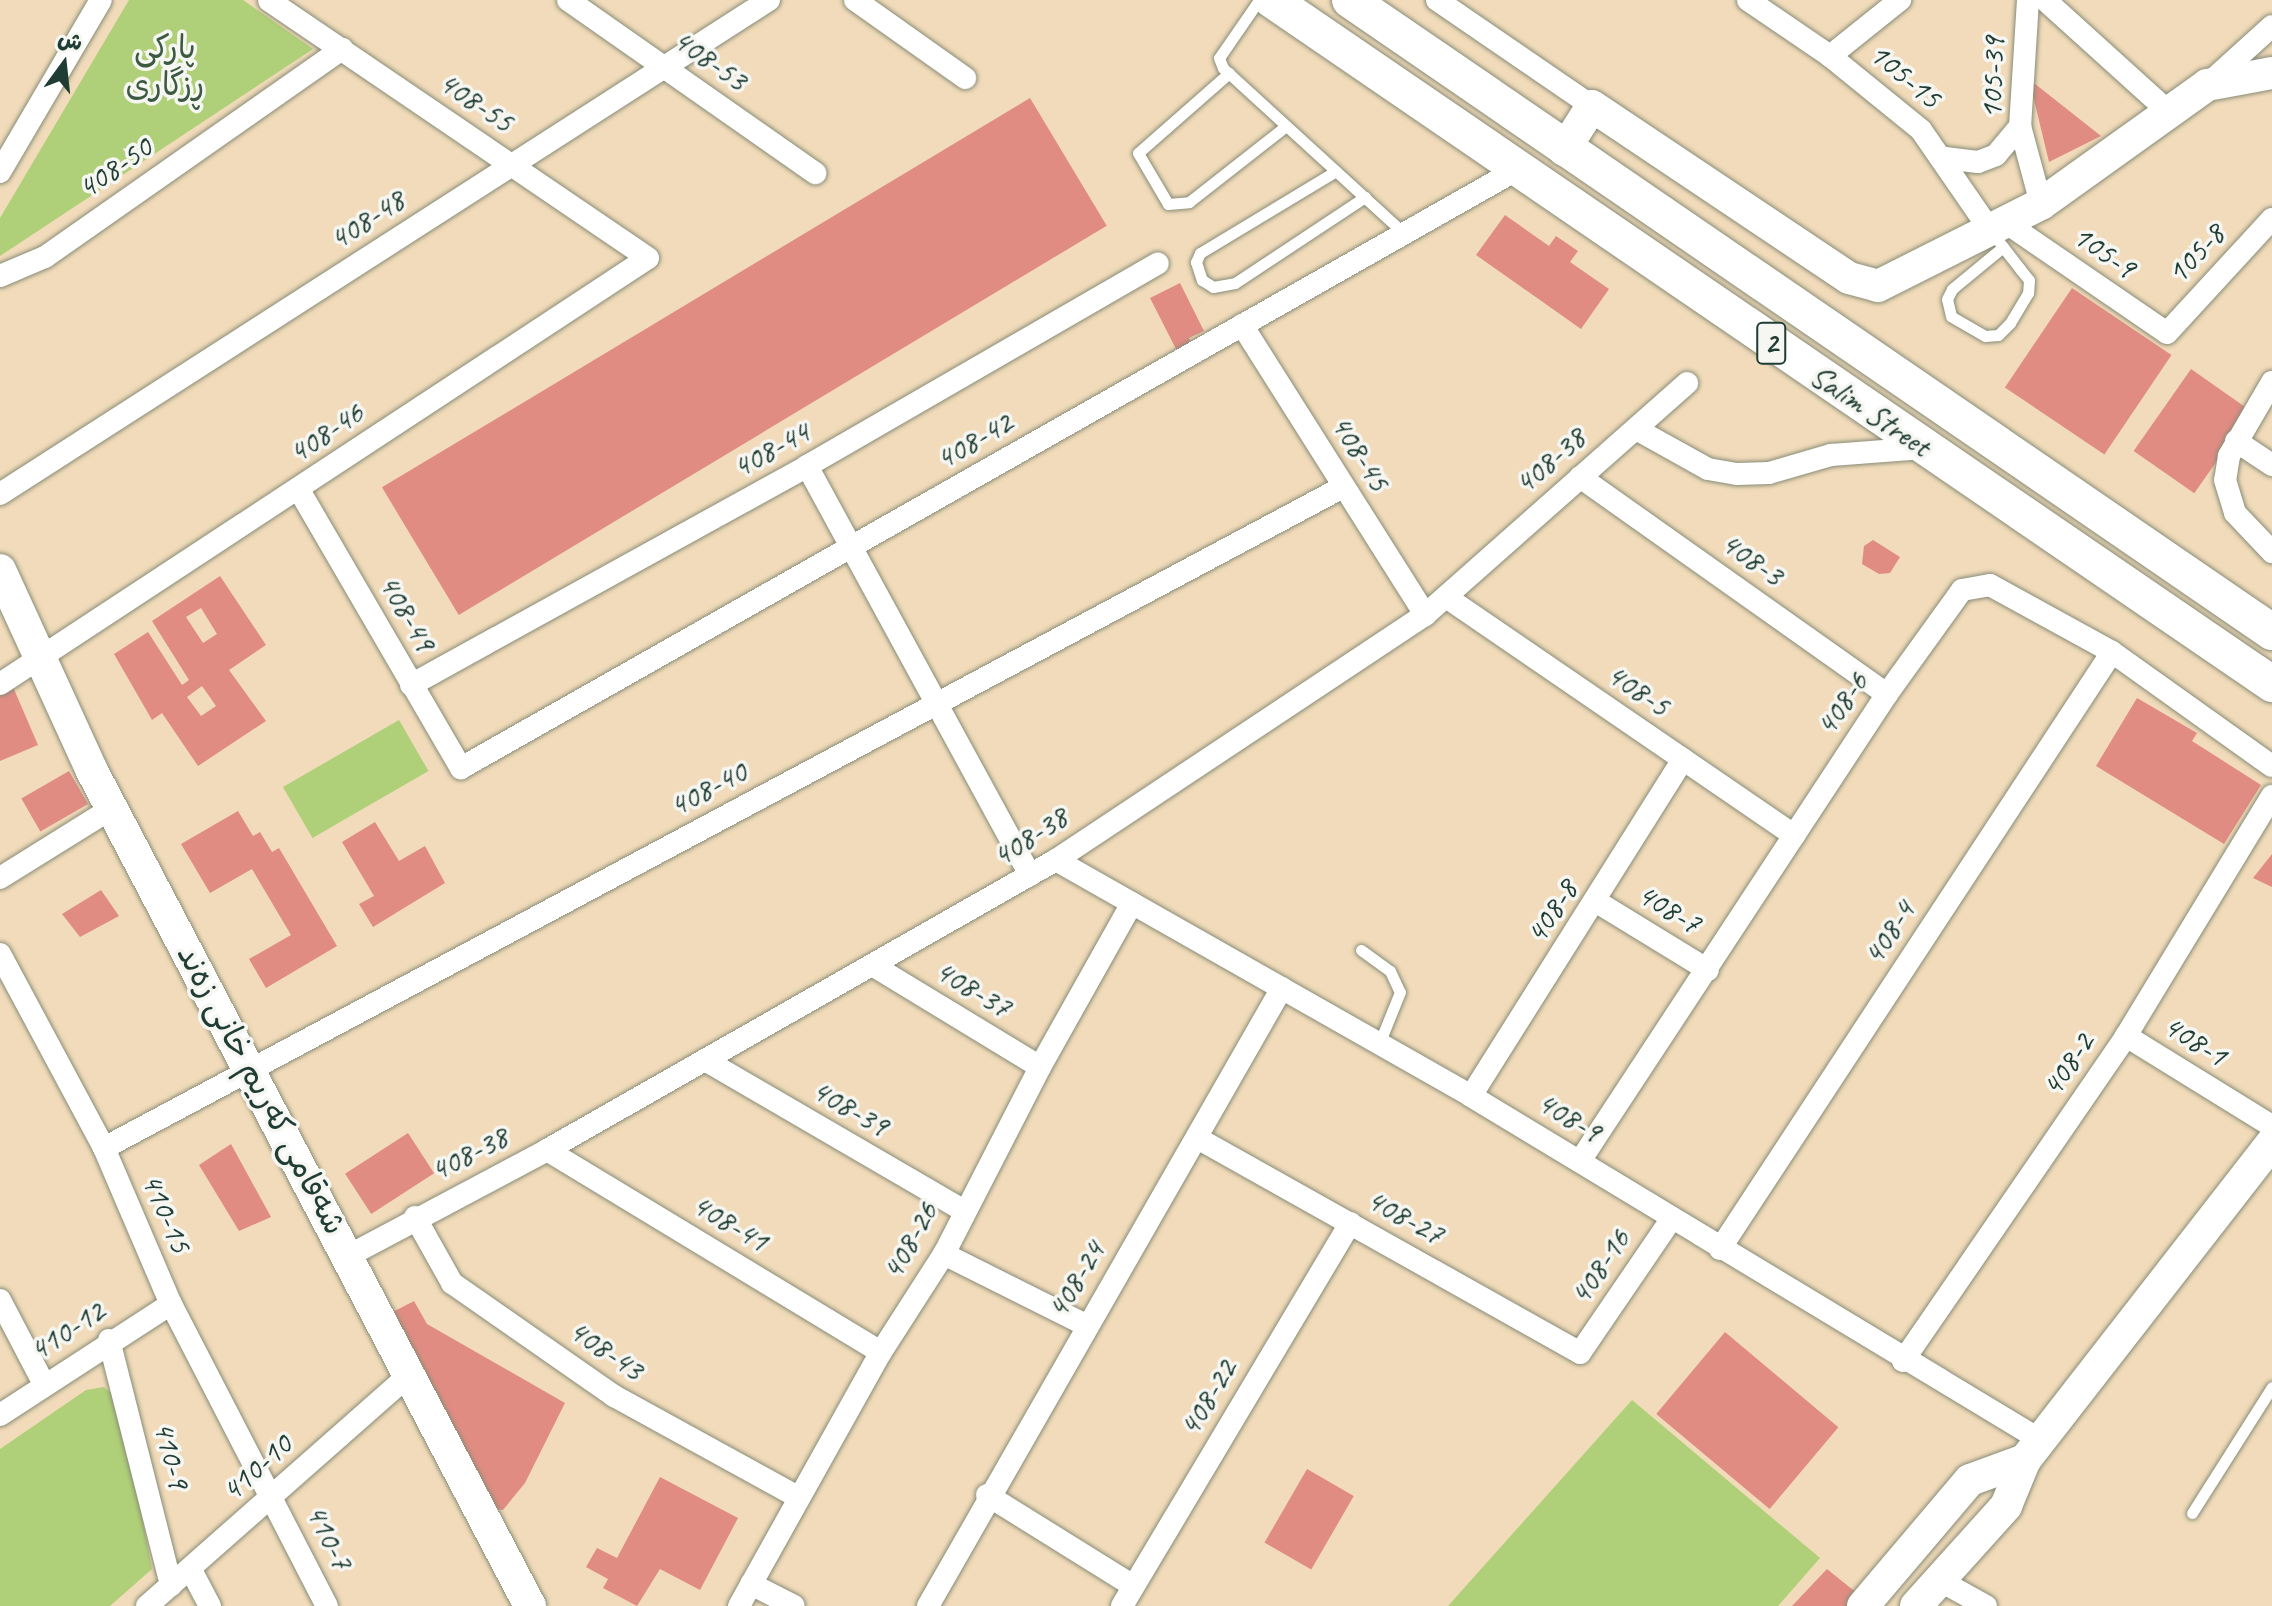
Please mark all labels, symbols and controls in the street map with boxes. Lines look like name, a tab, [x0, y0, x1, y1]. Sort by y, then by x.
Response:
street label: 408-53	[665, 21, 755, 99]
north arrow	[24, 24, 104, 104]
text: ش	[55, 24, 86, 57]
park label: پارکی ڕزگاری	[126, 30, 204, 105]
street label: 105-15	[1861, 35, 1949, 117]
street label: 105-39	[1972, 36, 2014, 120]
street label: 408-55	[431, 63, 521, 141]
street label: 408-50	[70, 129, 160, 207]
street label: 408-48	[322, 181, 412, 259]
street label: 105-8	[2159, 216, 2233, 292]
street label: 105-9	[2065, 217, 2143, 287]
road number: 2	[1755, 317, 1787, 369]
street label: Salim Street	[1802, 357, 1938, 465]
street label: 408-46	[281, 394, 371, 472]
street label: 408-42	[929, 404, 1019, 478]
street label: 408-45	[1322, 408, 1398, 498]
street label: 408-44	[726, 413, 816, 487]
street label: 408-38	[1506, 419, 1594, 503]
street label: 408-3	[1713, 524, 1791, 594]
street label: 408-49	[370, 568, 444, 658]
street label: 408-5	[1599, 655, 1677, 725]
street label: 408-6	[1807, 665, 1877, 743]
street label: 408-40	[663, 753, 753, 825]
street label: 408-38	[985, 798, 1075, 876]
street label: 408-8	[1517, 873, 1587, 951]
street label: 408-7	[1630, 875, 1708, 943]
street label: 408-4	[1854, 894, 1924, 972]
street label: شەقامی کەریم خانی زەند	[168, 939, 354, 1241]
street label: 408-37	[928, 951, 1018, 1027]
street label: 408-1	[2156, 1007, 2234, 1075]
street label: 408-2	[2033, 1026, 2103, 1104]
street label: 408-39	[805, 1071, 895, 1145]
street label: 408-9	[1530, 1083, 1608, 1151]
street label: 408-38	[424, 1118, 514, 1190]
street label: 410-15	[132, 1168, 200, 1258]
street label: 408-27	[1360, 1180, 1450, 1254]
street label: 408-41	[685, 1185, 775, 1261]
street label: 408-26	[873, 1196, 947, 1286]
street label: 408-16	[1561, 1222, 1639, 1312]
street label: 408-24	[1038, 1235, 1114, 1325]
street label: 410-12	[22, 1292, 112, 1370]
street label: 408-43	[561, 1311, 651, 1389]
street label: 408-22	[1170, 1353, 1246, 1443]
street label: 410-9	[144, 1417, 198, 1493]
street label: 410-10	[214, 1426, 300, 1510]
street label: 410-7	[297, 1498, 361, 1576]

